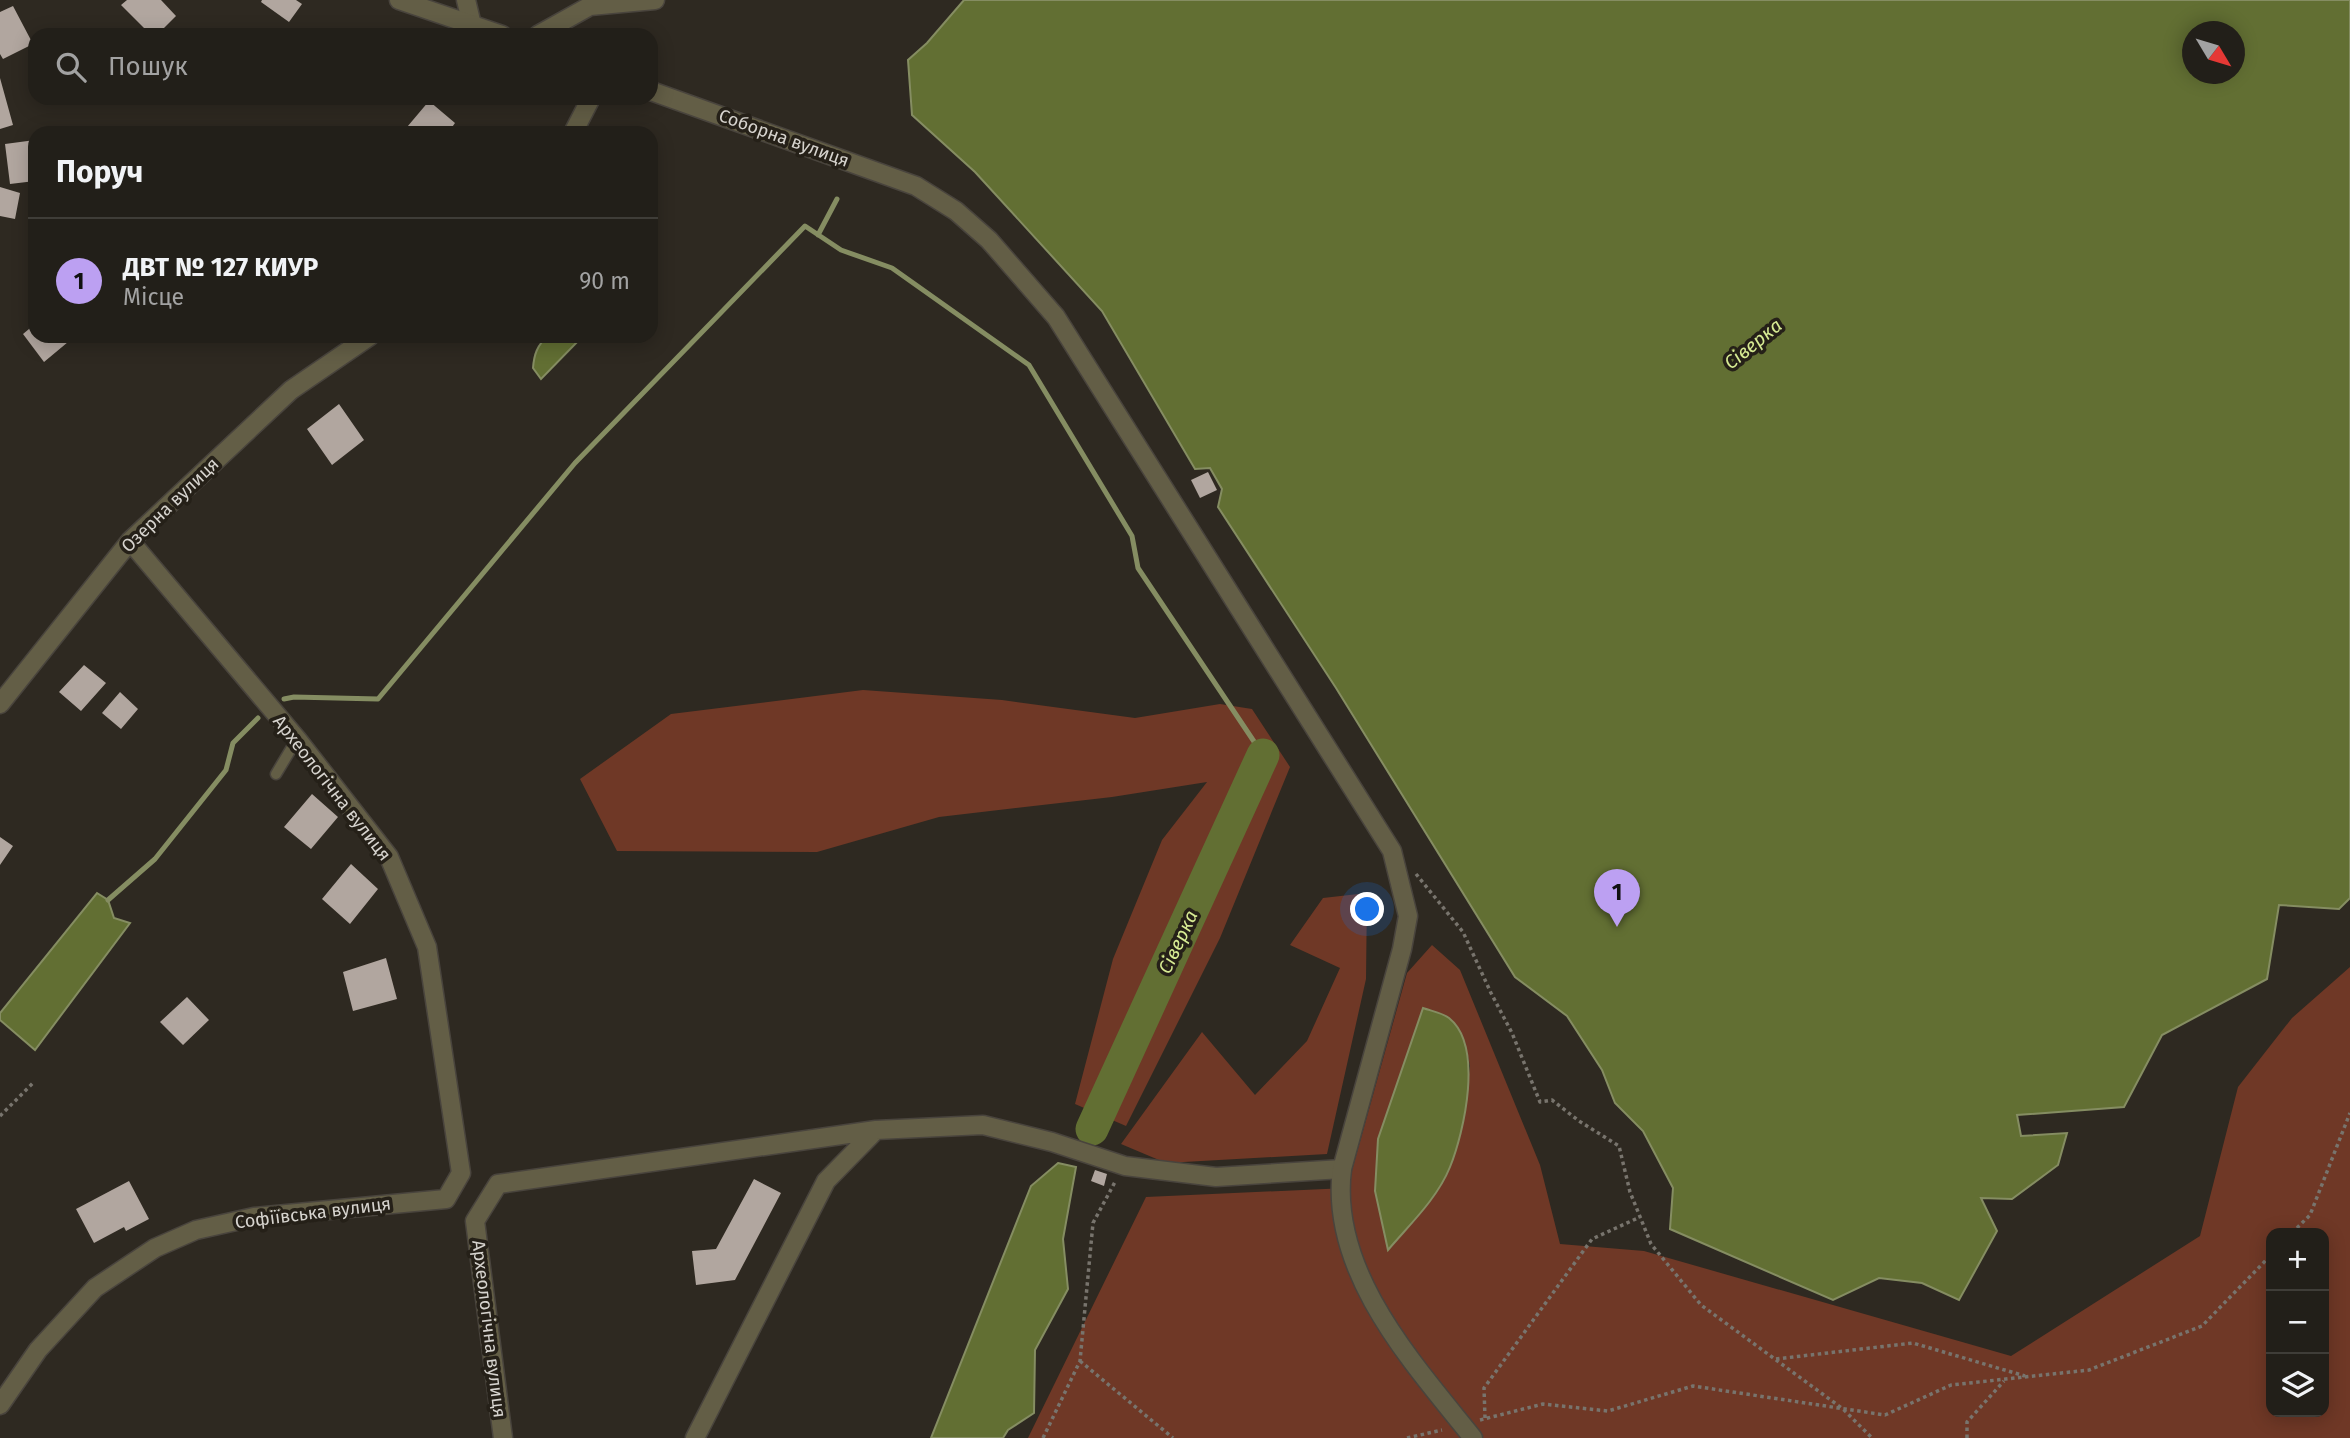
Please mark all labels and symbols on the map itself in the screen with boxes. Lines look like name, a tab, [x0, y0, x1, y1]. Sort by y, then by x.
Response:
north arrow	[2182, 21, 2245, 84]
street label: Соборна вулиця	[716, 104, 852, 172]
water label: Сіверка	[1720, 314, 1786, 374]
street label: Озерна вулиця	[117, 453, 223, 557]
street label: Археологічна вулиця	[268, 711, 396, 865]
pin: 1	[1594, 869, 1640, 927]
your location	[1350, 892, 1384, 926]
water label: Сіверка	[1153, 907, 1203, 977]
street label: Софіївська вулиця	[234, 1193, 392, 1233]
street label: Археологічна вулиця	[467, 1239, 511, 1419]

